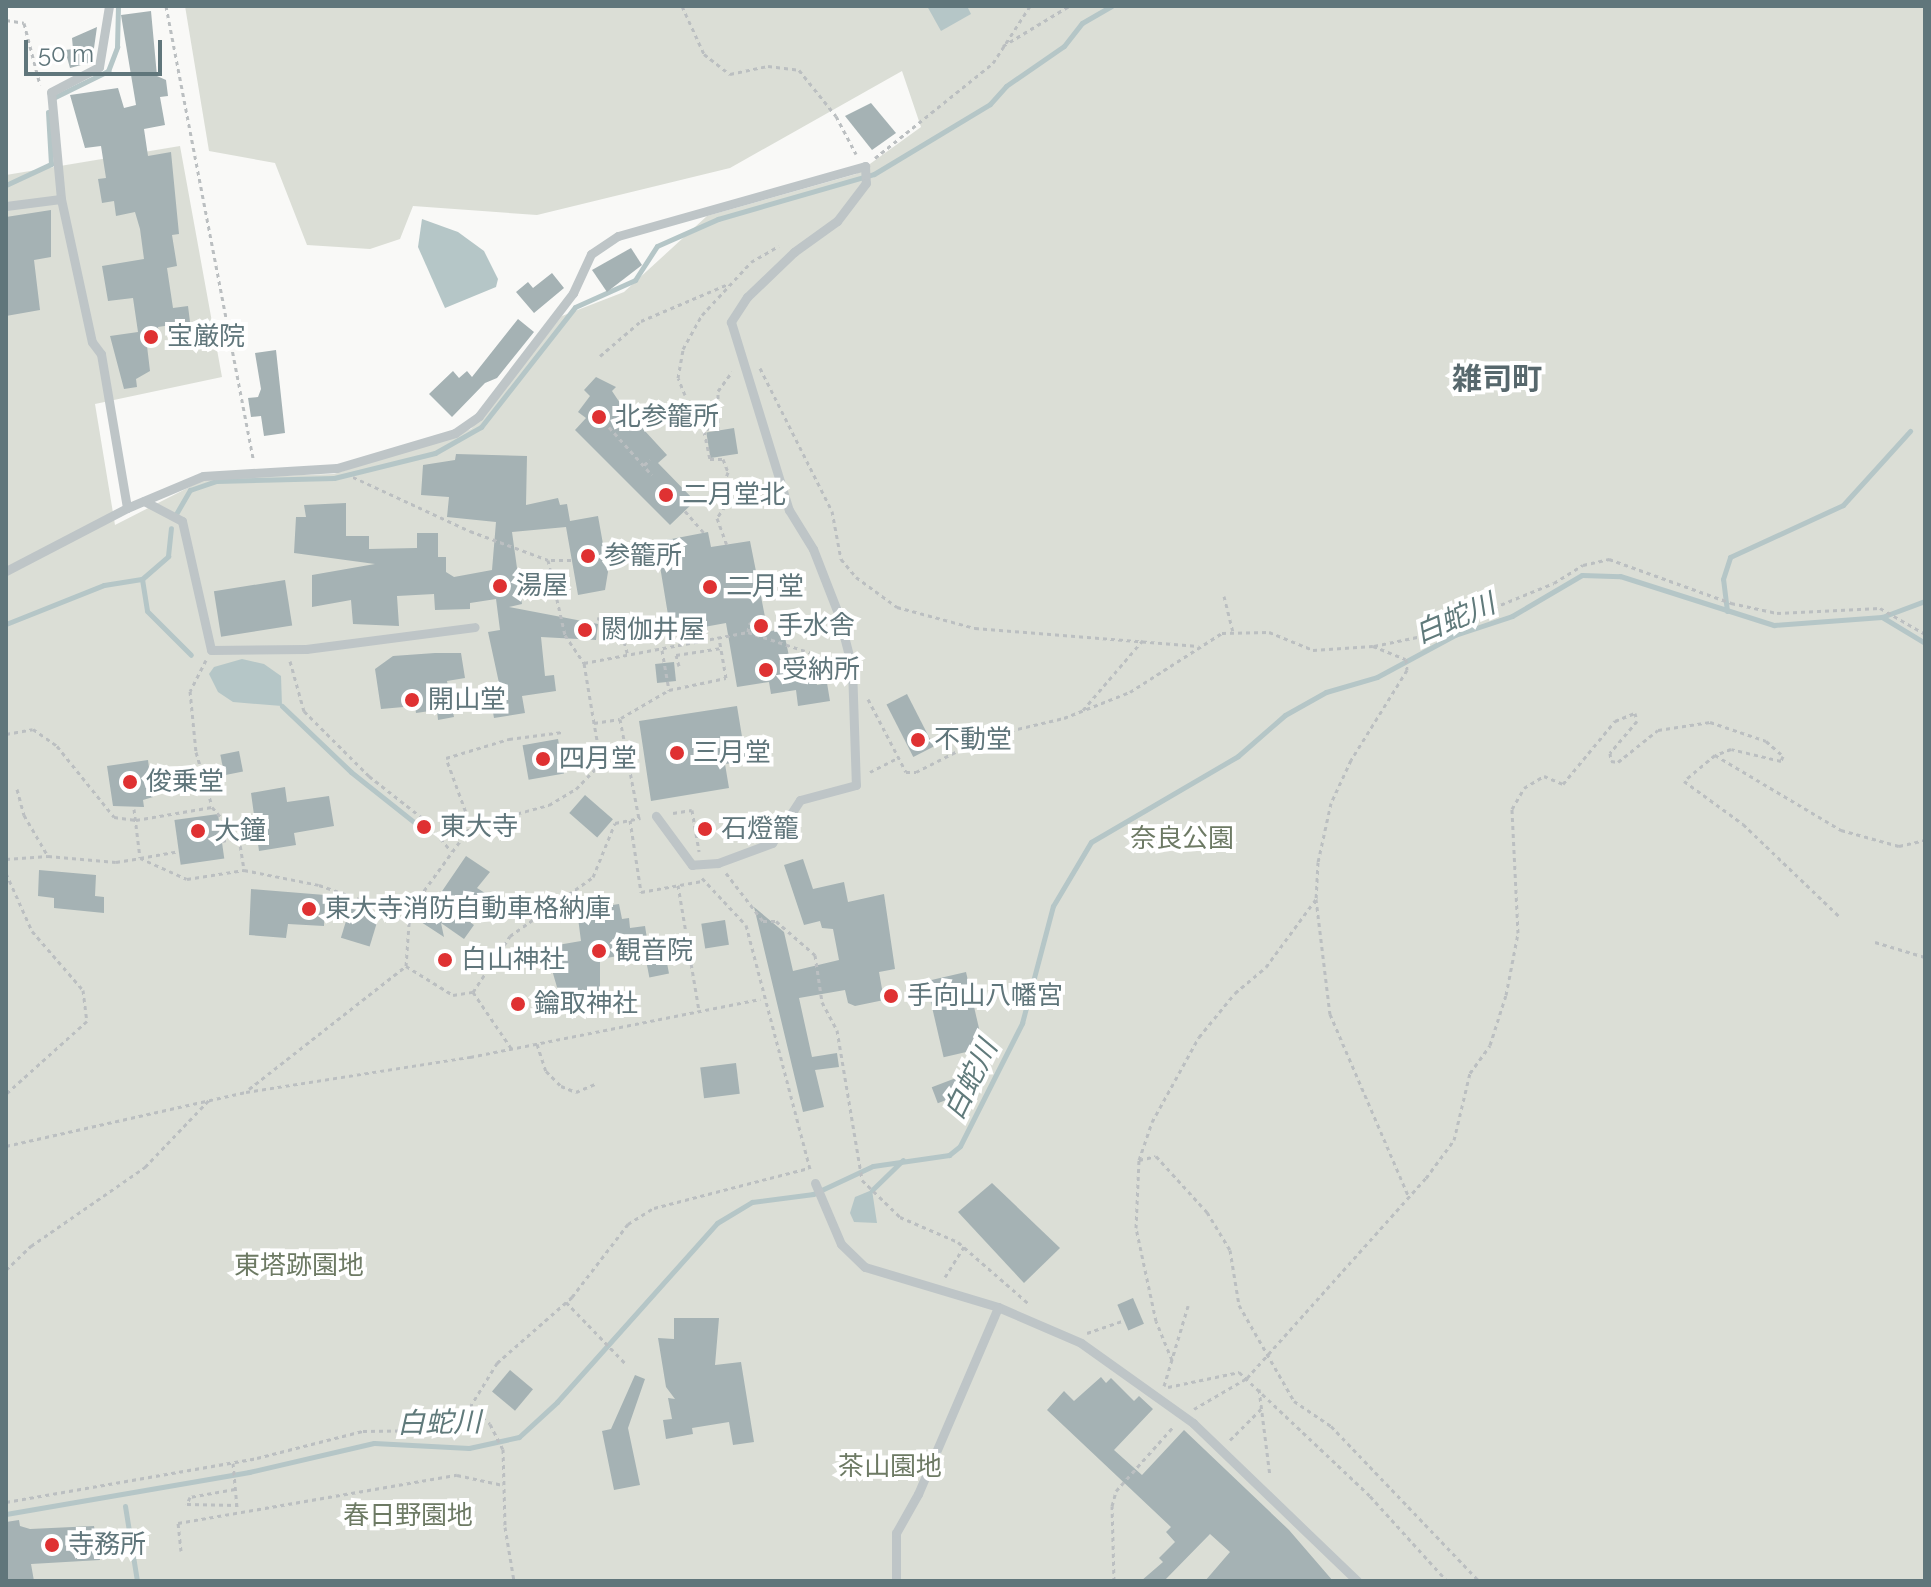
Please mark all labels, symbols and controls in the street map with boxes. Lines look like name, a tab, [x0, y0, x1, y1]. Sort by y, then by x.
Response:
scale bar	[28, 24, 166, 74]
text: 50 m	[38, 39, 94, 68]
place label: 宝厳院	[167, 321, 245, 353]
marker: 宝厳院	[142, 328, 160, 346]
district label: 雑司町	[1452, 361, 1542, 397]
place label: 北参籠所	[615, 401, 719, 433]
marker: 北参籠所	[590, 408, 608, 426]
place label: 二月堂北	[682, 479, 786, 511]
marker: 二月堂北	[657, 486, 675, 504]
place label: 参籠所	[604, 540, 682, 572]
marker: 参籠所	[579, 547, 597, 565]
place label: 湯屋	[516, 570, 568, 602]
place label: 二月堂	[726, 571, 804, 603]
marker: 湯屋	[491, 577, 509, 595]
marker: 二月堂	[701, 578, 719, 596]
water label: 白蛇川	[1410, 587, 1500, 651]
place label: 手水舎	[777, 610, 855, 642]
place label: 閼伽井屋	[601, 614, 705, 646]
marker: 手水舎	[752, 617, 770, 635]
marker: 閼伽井屋	[576, 621, 594, 639]
place label: 受納所	[782, 654, 860, 686]
marker: 受納所	[757, 661, 775, 679]
place label: 開山堂	[428, 684, 506, 716]
marker: 開山堂	[403, 691, 421, 709]
place label: 不動堂	[934, 724, 1012, 756]
marker: 不動堂	[909, 731, 927, 749]
place label: 三月堂	[693, 737, 771, 769]
place label: 四月堂	[559, 743, 637, 775]
marker: 三月堂	[668, 744, 686, 762]
marker: 四月堂	[534, 750, 552, 768]
place label: 俊乗堂	[146, 766, 224, 798]
marker: 俊乗堂	[121, 773, 139, 791]
place label: 東大寺	[440, 811, 518, 843]
place label: 石燈籠	[721, 813, 799, 845]
place label: 大鐘	[214, 815, 266, 847]
marker: 東大寺	[415, 818, 433, 836]
marker: 石燈籠	[696, 820, 714, 838]
marker: 大鐘	[189, 822, 207, 840]
park label: 奈良公園	[1130, 823, 1234, 855]
place label: 東大寺消防自動車格納庫	[325, 893, 611, 925]
marker: 東大寺消防自動車格納庫	[300, 900, 318, 918]
place label: 観音院	[615, 935, 693, 967]
marker: 観音院	[590, 942, 608, 960]
place label: 白山神社	[461, 944, 565, 976]
marker: 白山神社	[436, 951, 454, 969]
place label: 手向山八幡宮	[907, 980, 1063, 1012]
marker: 手向山八幡宮	[882, 987, 900, 1005]
place label: 鑰取神社	[534, 988, 638, 1020]
marker: 鑰取神社	[509, 995, 527, 1013]
water label: 白蛇川	[937, 1035, 1005, 1125]
park label: 東塔跡園地	[234, 1250, 364, 1282]
water label: 白蛇川	[397, 1405, 481, 1441]
park label: 茶山園地	[838, 1451, 942, 1483]
park label: 春日野園地	[343, 1500, 473, 1532]
place label: 寺務所	[68, 1529, 146, 1561]
marker: 寺務所	[43, 1536, 61, 1554]

